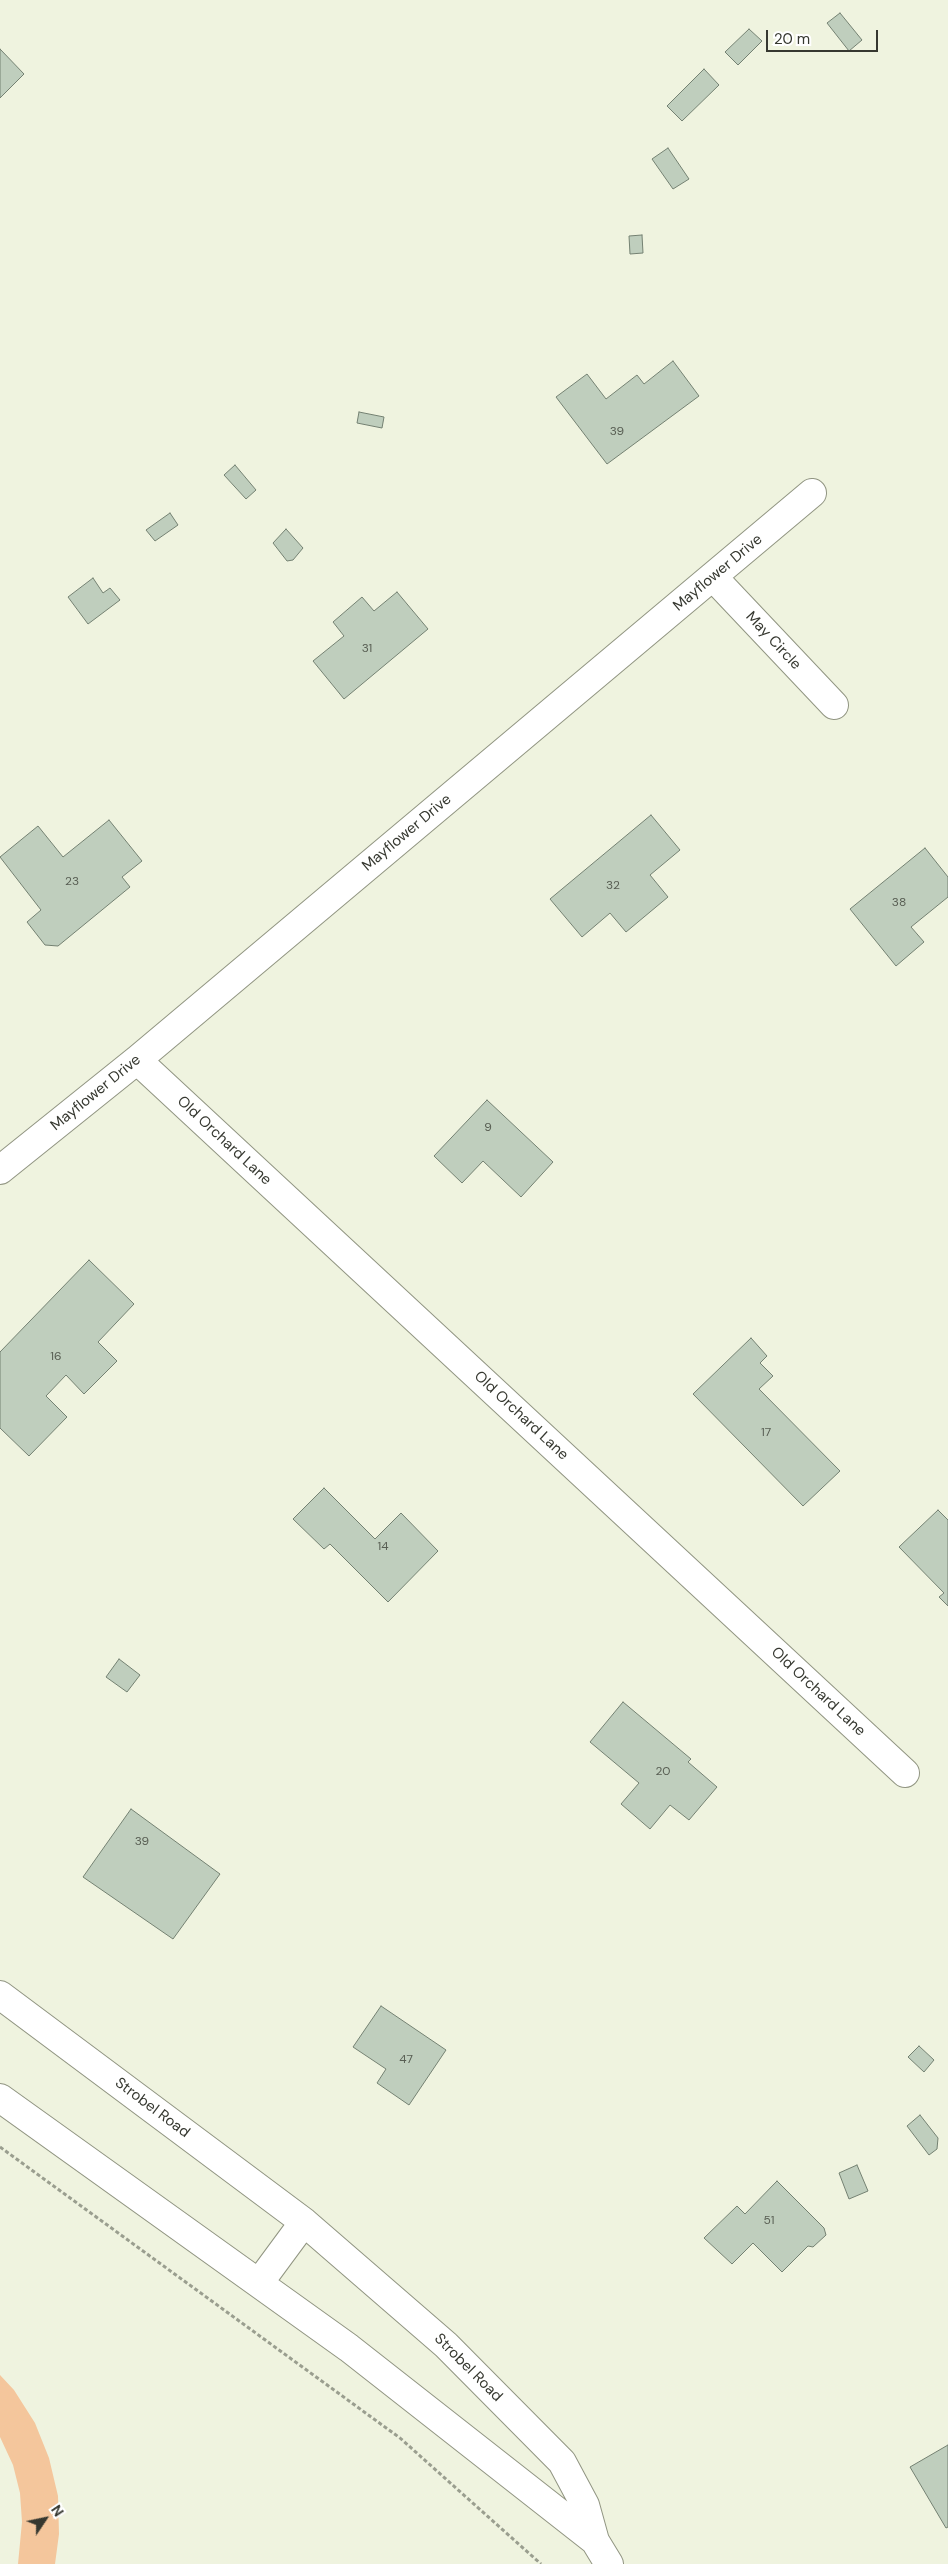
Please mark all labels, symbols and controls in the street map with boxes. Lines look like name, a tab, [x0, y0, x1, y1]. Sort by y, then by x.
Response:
scale bar	[768, 20, 880, 52]
text: 20 m	[774, 29, 810, 49]
house number: 39	[610, 425, 624, 439]
street label: Mayflower Drive	[670, 531, 766, 615]
street label: May Circle	[742, 608, 804, 674]
house number: 31	[362, 642, 372, 656]
street label: Mayflower Drive	[359, 791, 455, 875]
house number: 23	[65, 875, 79, 889]
house number: 32	[606, 879, 620, 893]
house number: 38	[892, 896, 906, 910]
street label: Mayflower Drive	[47, 1051, 145, 1135]
street label: Old Orchard Lane	[173, 1093, 275, 1189]
house number: 9	[484, 1121, 492, 1135]
house number: 16	[50, 1350, 62, 1364]
street label: Old Orchard Lane	[470, 1368, 572, 1464]
house number: 17	[761, 1426, 771, 1440]
house number: 14	[377, 1540, 389, 1554]
street label: Old Orchard Lane	[767, 1644, 869, 1740]
house number: 20	[656, 1765, 670, 1779]
house number: 39	[135, 1835, 149, 1849]
house number: 47	[399, 2053, 413, 2067]
street label: Strobel Road	[111, 2074, 193, 2142]
house number: 51	[763, 2214, 775, 2228]
street label: Strobel Road	[430, 2330, 506, 2406]
north arrow	[20, 2494, 70, 2544]
text: N	[47, 2501, 68, 2520]

